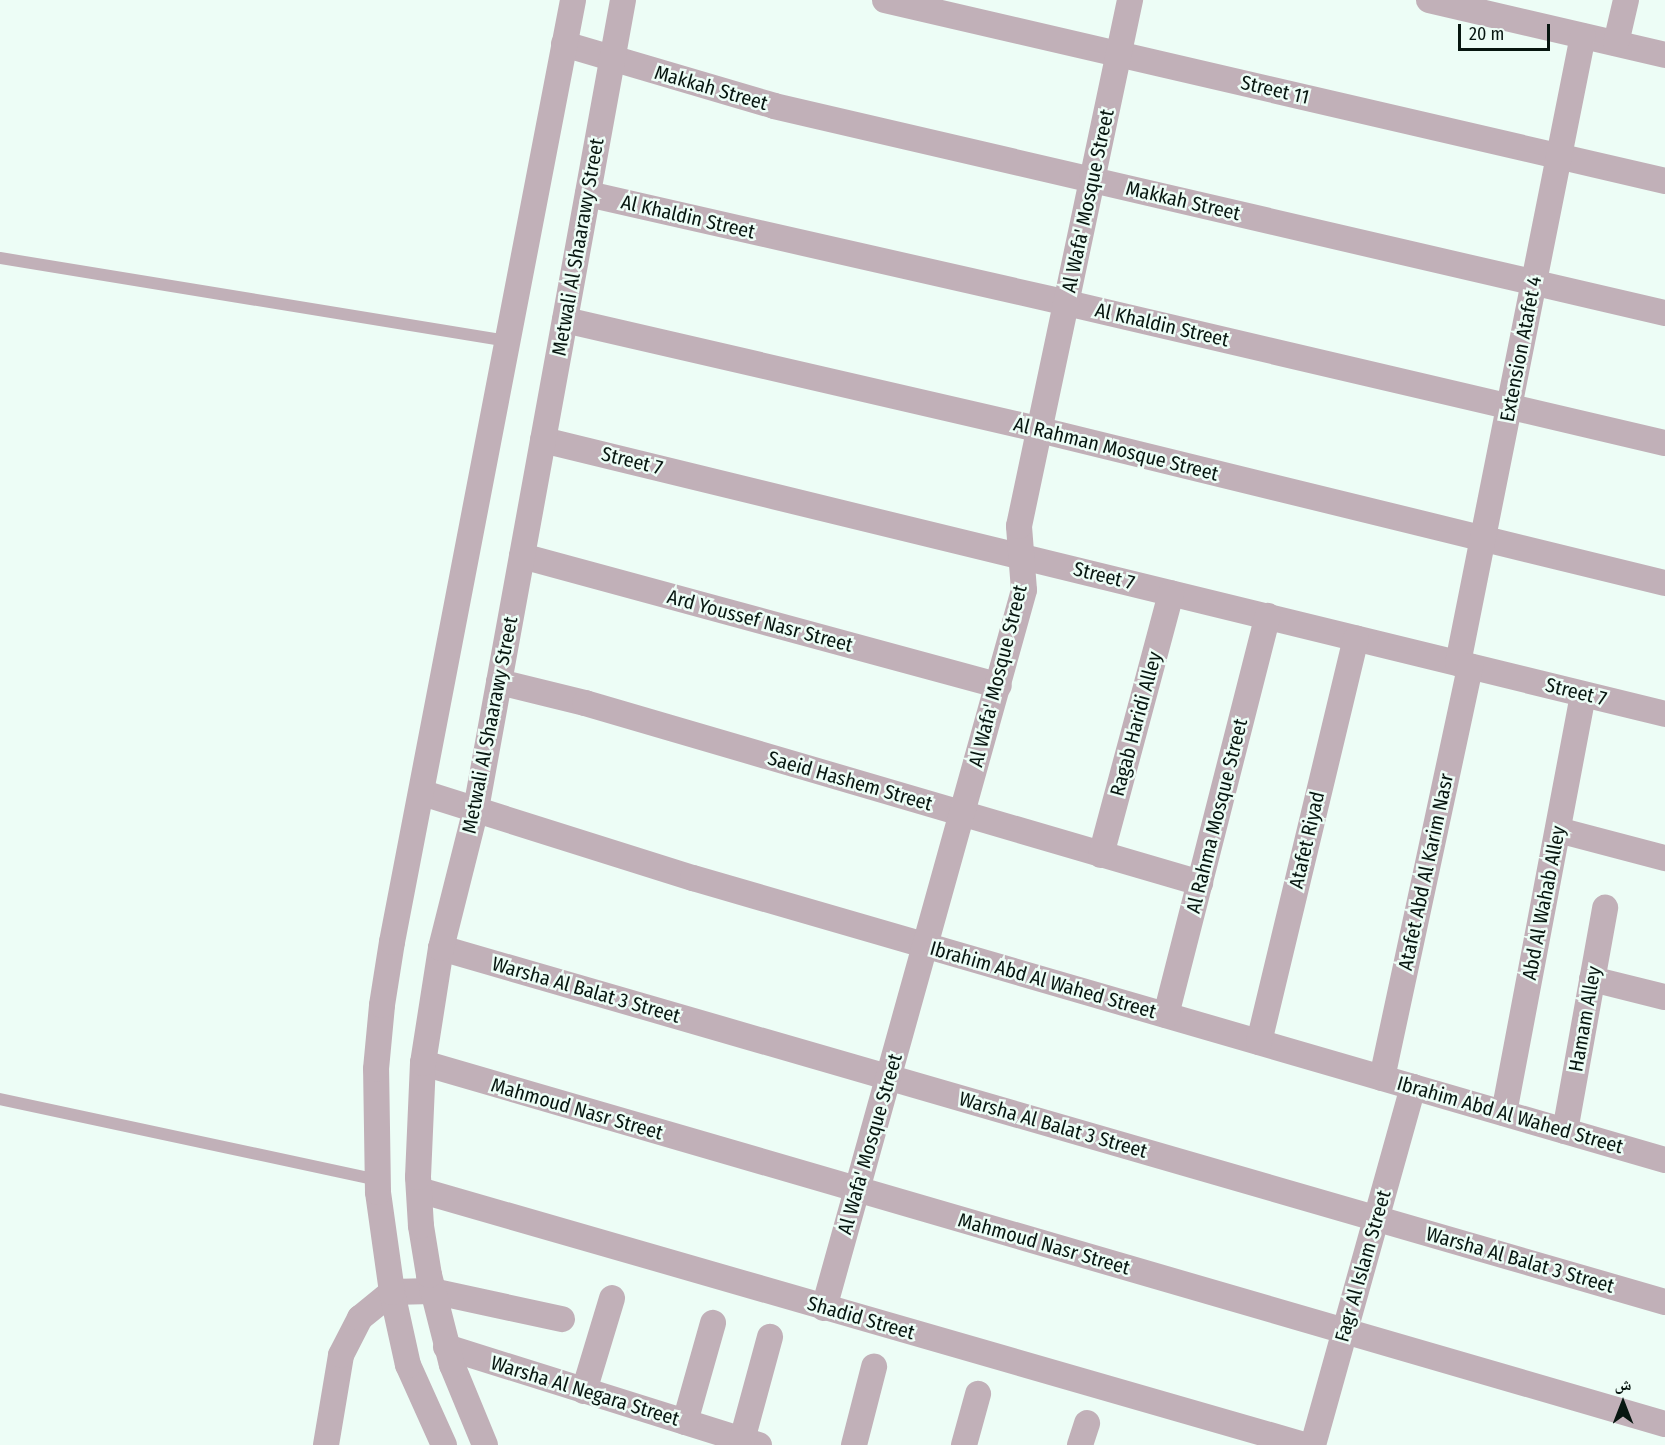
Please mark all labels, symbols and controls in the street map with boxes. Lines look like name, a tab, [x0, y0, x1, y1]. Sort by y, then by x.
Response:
scale bar	[1461, 12, 1552, 50]
text: 20 m	[1469, 23, 1504, 45]
street label: Makkah Street	[652, 60, 770, 116]
street label: Street 11	[1239, 71, 1311, 109]
street label: Al Wafa' Mosque Street	[1057, 107, 1119, 295]
street label: Metwali Al Shaarawy Street	[547, 136, 609, 358]
street label: Makkah Street	[1124, 176, 1242, 226]
street label: Al Khaldin Street	[619, 190, 757, 244]
street label: Extension Atafet 4	[1495, 274, 1547, 424]
street label: Al Khaldin Street	[1093, 298, 1231, 352]
street label: Al Rahman Mosque Street	[1011, 412, 1221, 486]
street label: Street 7	[599, 442, 665, 480]
street label: Street 7	[1071, 557, 1137, 595]
street label: Al Wafa' Mosque Street	[964, 582, 1032, 770]
street label: Ard Youssef Nasr Street	[665, 585, 855, 657]
street label: Metwali Al Shaarawy Street	[457, 614, 523, 836]
street label: Ragab Haridi Alley	[1105, 649, 1167, 799]
street label: Street 7	[1543, 673, 1609, 711]
street label: Al Rahma Mosque Street	[1181, 716, 1253, 916]
street label: Saeid Hashem Street	[765, 746, 935, 816]
street label: Atafet Abd Al Karim Nasr	[1393, 771, 1459, 973]
street label: Atafet Riyad	[1284, 789, 1330, 891]
street label: Abd Al Wahab Alley	[1517, 824, 1571, 982]
street label: Ibrahim Abd Al Wahed Street	[927, 936, 1159, 1024]
street label: Warsha Al Balat 3 Street	[489, 952, 683, 1028]
street label: Hamam Alley	[1564, 964, 1606, 1074]
street label: Al Wafa' Mosque Street	[833, 1051, 907, 1237]
street label: Ibrahim Abd Al Wahed Street	[1394, 1071, 1626, 1159]
street label: Mahmoud Nasr Street	[488, 1073, 666, 1145]
street label: Warsha Al Balat 3 Street	[956, 1087, 1150, 1163]
street label: Fagr Al Islam Street	[1330, 1187, 1396, 1345]
street label: Mahmoud Nasr Street	[955, 1208, 1133, 1280]
street label: Warsha Al Balat 3 Street	[1423, 1222, 1617, 1298]
street label: Shadid Street	[805, 1291, 917, 1345]
street label: Warsha Al Negara Street	[488, 1351, 682, 1431]
north arrow	[1593, 1373, 1653, 1433]
text: ش	[1615, 1375, 1631, 1394]

